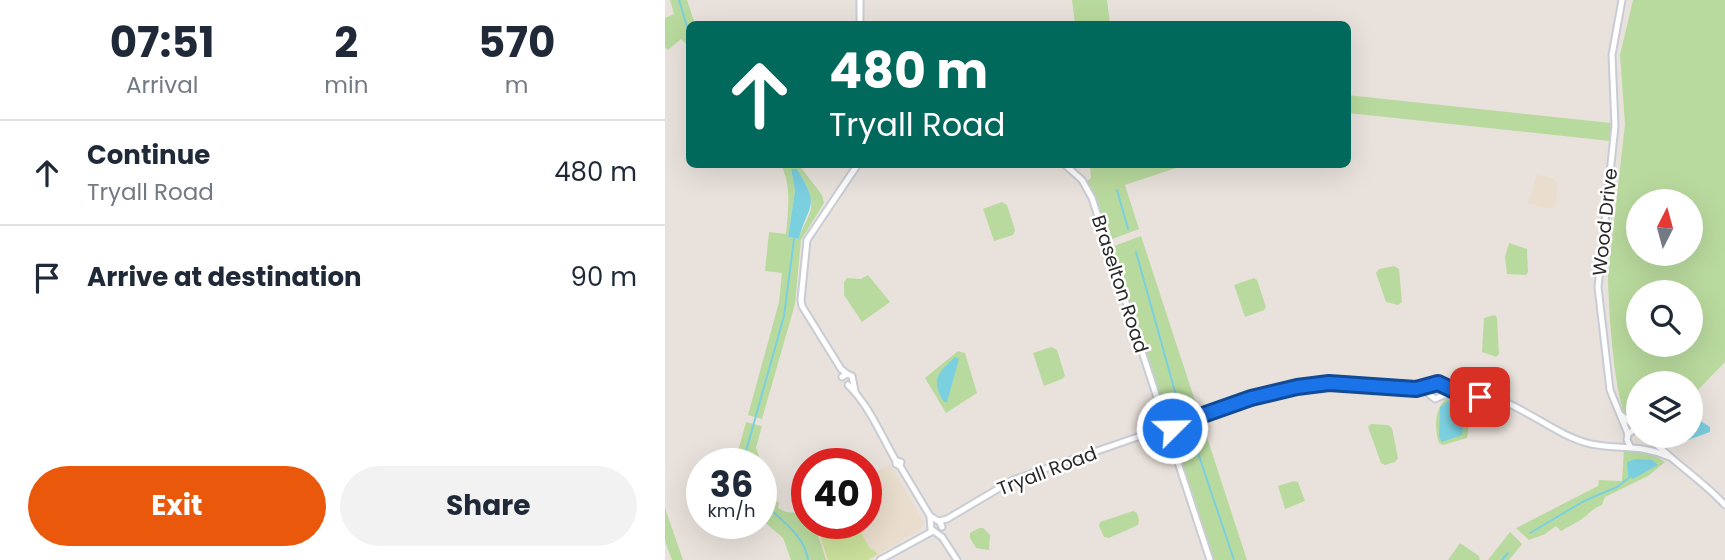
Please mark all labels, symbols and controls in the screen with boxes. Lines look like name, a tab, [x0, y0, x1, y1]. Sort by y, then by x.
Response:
text: 07:51	[110, 13, 215, 72]
text: 2	[334, 13, 358, 72]
text: 570	[478, 13, 555, 72]
text: 480 m	[829, 37, 988, 105]
icon: ahead	[714, 49, 805, 140]
text: Arrival	[126, 69, 198, 101]
text: min	[324, 69, 368, 101]
text: m	[505, 69, 529, 101]
text: Tryall Road	[829, 102, 1005, 147]
text: Continue	[87, 137, 210, 173]
icon: ahead	[28, 154, 66, 192]
text: 480 m	[554, 154, 637, 190]
street label: Wood Drive	[1586, 167, 1624, 277]
text: Tryall Road	[87, 176, 214, 208]
north arrow	[1626, 189, 1703, 266]
map controls	[1626, 189, 1703, 448]
street label: Braselton Road	[1085, 212, 1155, 356]
icon: arrive	[28, 259, 66, 297]
text: Arrive at destination	[87, 259, 362, 295]
text: 90 m	[571, 259, 637, 295]
button: search	[1626, 280, 1703, 357]
pin	[1450, 367, 1510, 427]
button: layers	[1626, 371, 1703, 448]
icon: arrive	[1461, 378, 1499, 416]
position arrow	[1135, 391, 1209, 465]
street label: Tryall Road	[993, 440, 1101, 502]
speed limit sign: 40	[791, 448, 882, 539]
text: 36	[710, 460, 753, 509]
button: Exit	[28, 466, 326, 546]
button: Share	[340, 466, 637, 546]
text: km/h	[708, 498, 755, 523]

